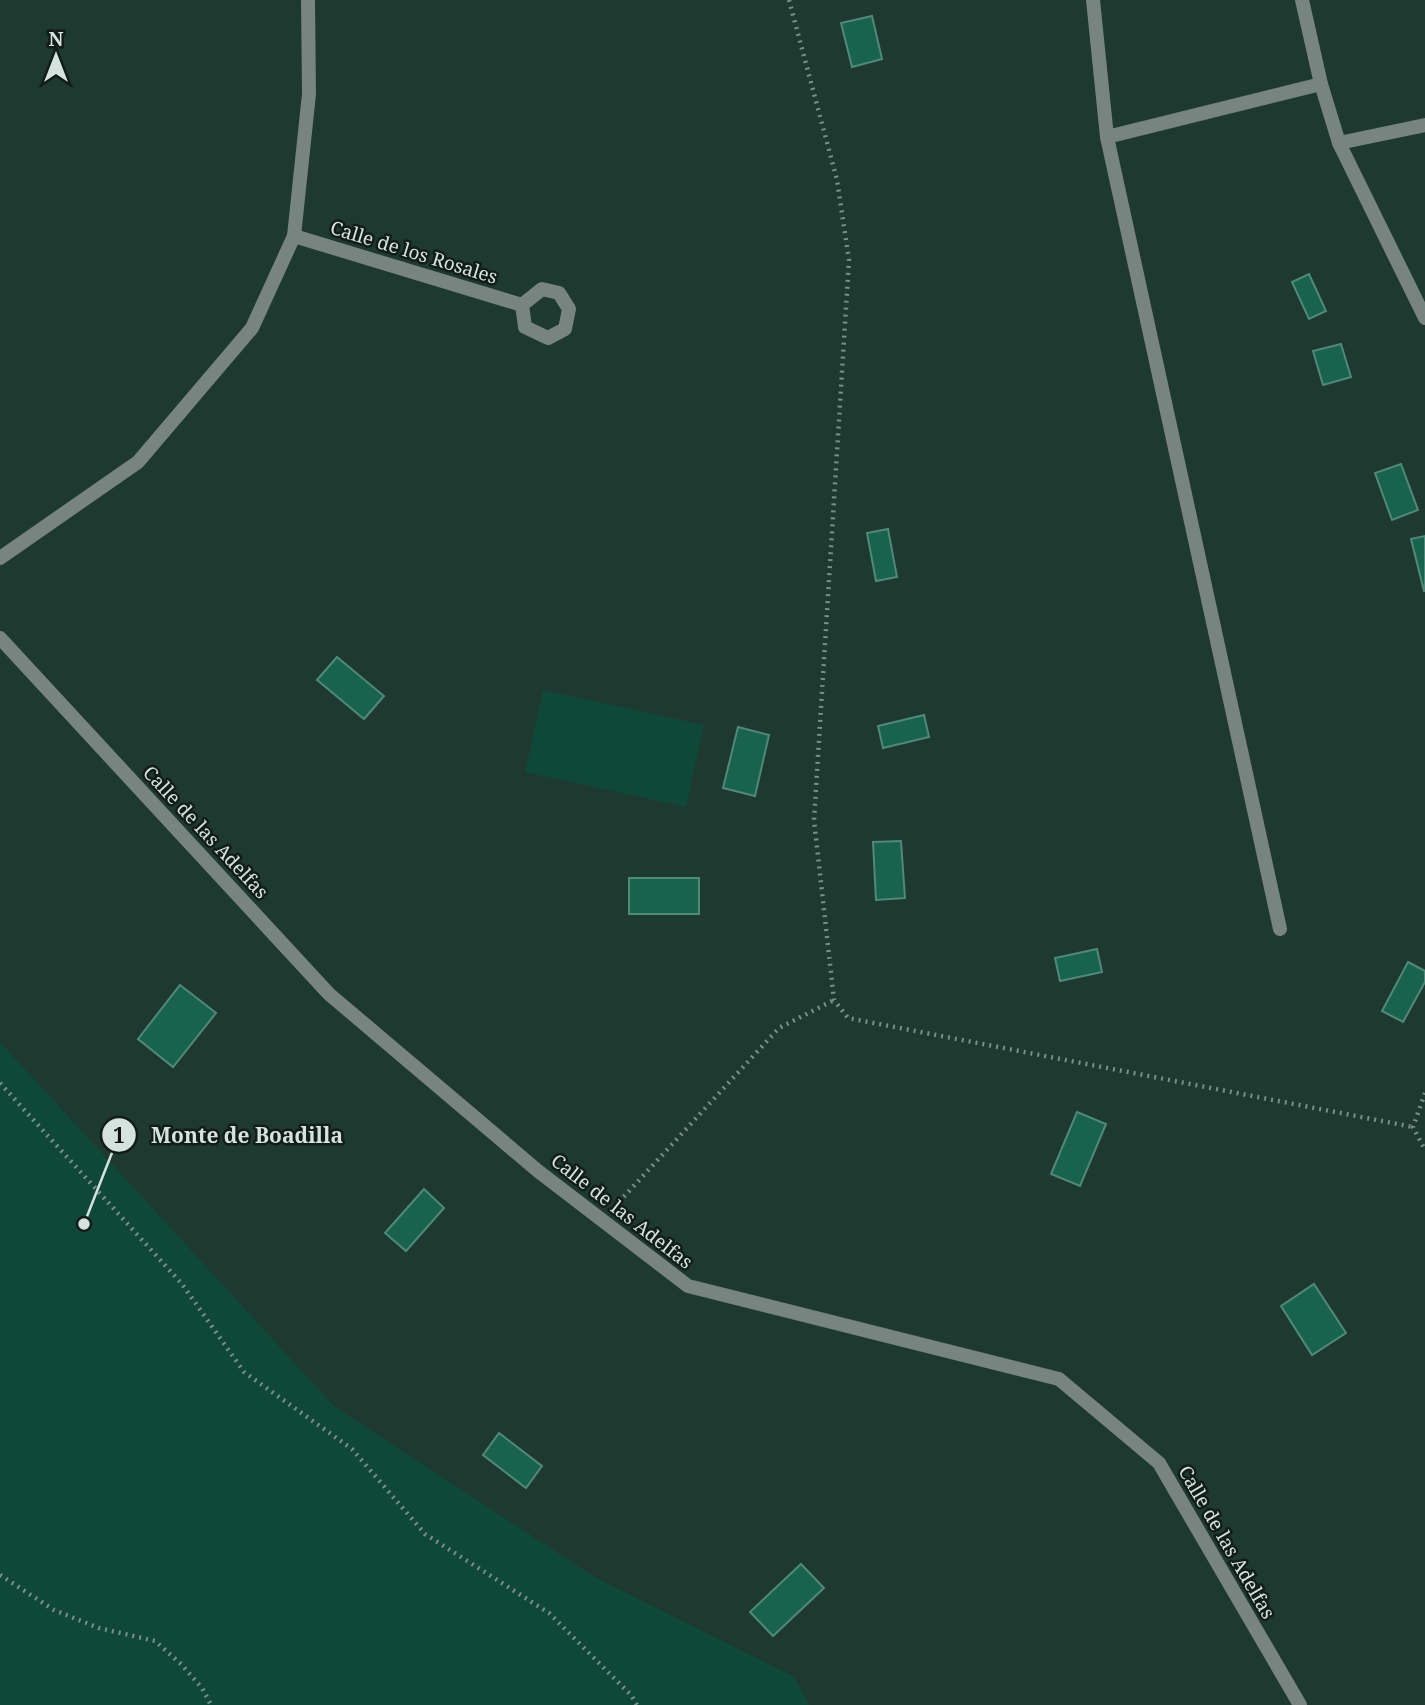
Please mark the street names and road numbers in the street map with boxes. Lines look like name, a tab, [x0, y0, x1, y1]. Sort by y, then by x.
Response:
street label: Calle de los Rosales	[327, 214, 501, 290]
street label: Calle de las Adelfas	[137, 760, 275, 904]
street label: Calle de las Adelfas	[546, 1147, 698, 1275]
street label: Calle de las Adelfas	[1172, 1461, 1282, 1623]

